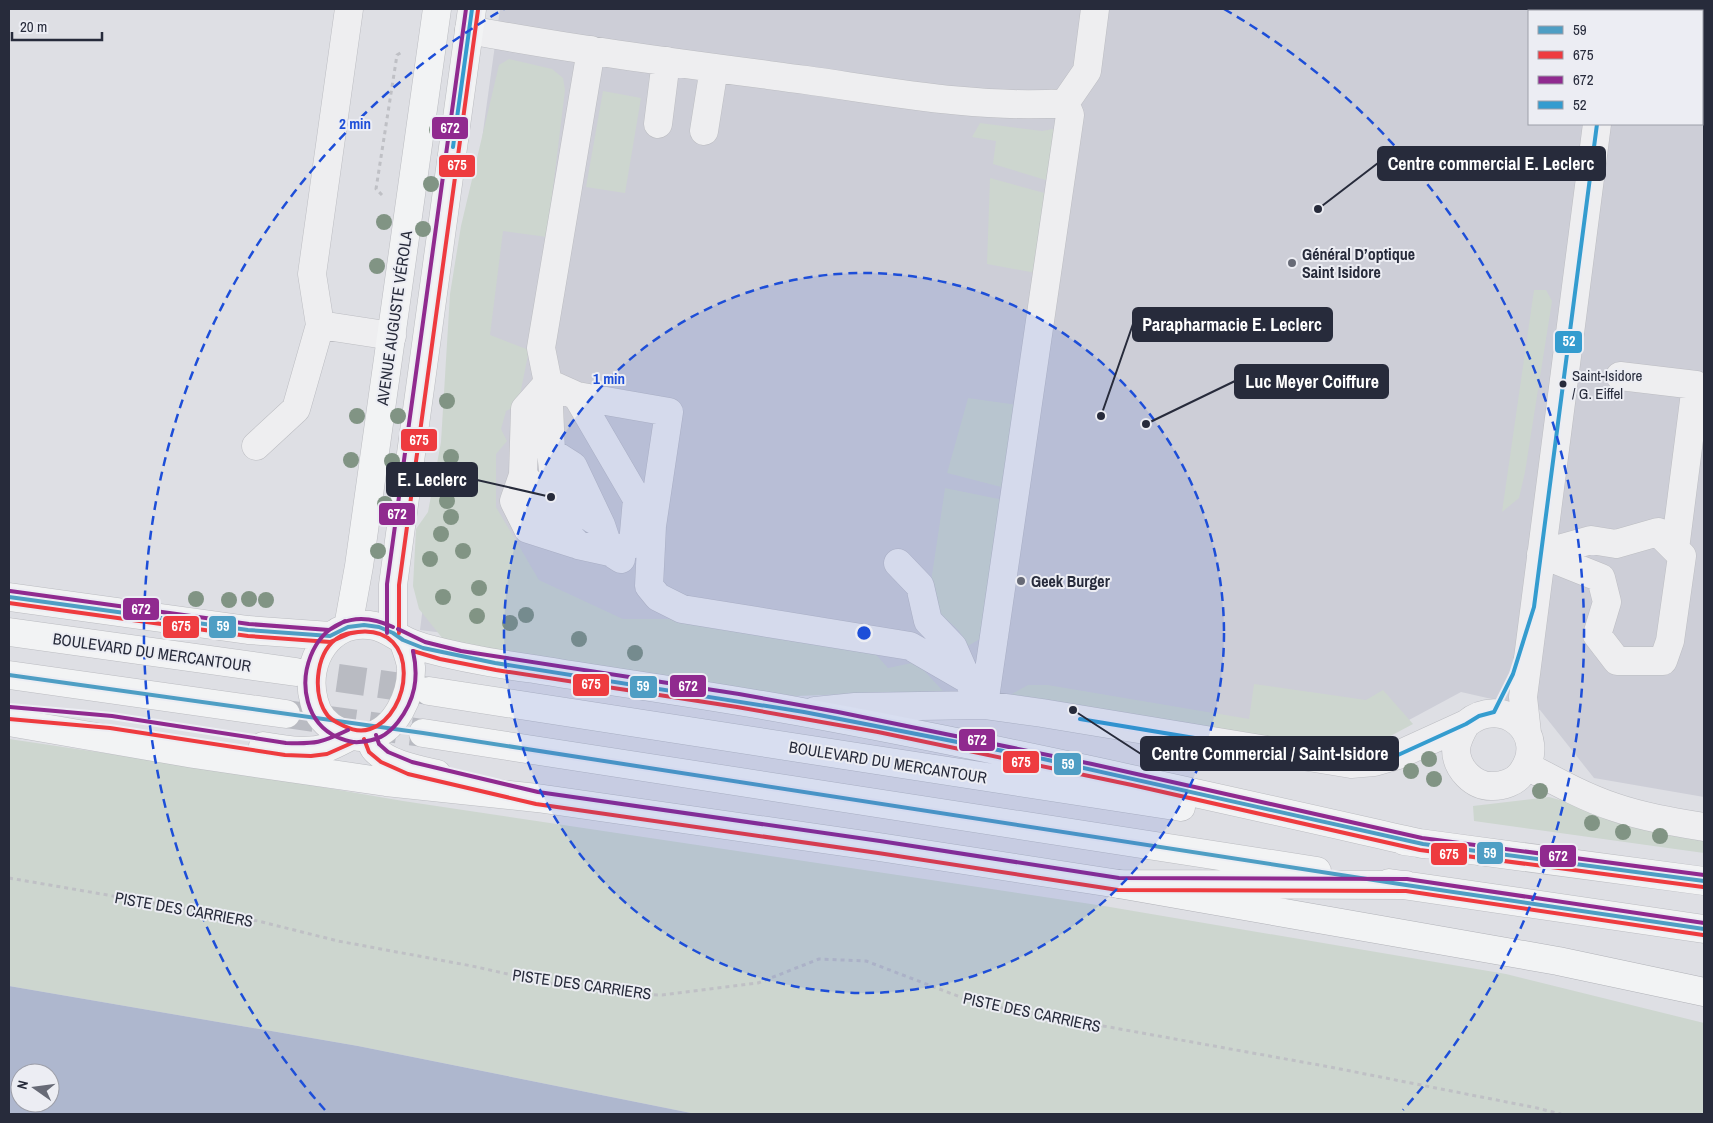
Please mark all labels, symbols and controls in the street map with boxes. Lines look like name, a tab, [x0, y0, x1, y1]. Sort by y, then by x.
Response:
scale bar	[12, 10, 102, 42]
legend	[1528, 10, 1703, 125]
text: 20 m	[20, 16, 47, 37]
text: 59	[1573, 19, 1587, 40]
text: 675	[1573, 44, 1594, 65]
text: 672	[1573, 69, 1594, 90]
text: 52	[1573, 94, 1587, 115]
text: 2 min	[339, 113, 371, 134]
line badge: 672	[431, 116, 469, 140]
text: 672	[440, 119, 460, 137]
callout: Centre commercial E. Leclerc	[1378, 147, 1605, 180]
text: Centre commercial E. Leclerc	[1388, 151, 1594, 176]
line badge: 675	[438, 154, 476, 178]
text: 675	[447, 156, 467, 174]
street label: AVENUE AUGUSTE VÉROLA	[371, 229, 417, 408]
place label: Général D’optique Saint Isidore	[1302, 243, 1415, 283]
marker: Général D’optique Saint Isidore	[1286, 257, 1298, 269]
callout: Parapharmacie E. Leclerc	[1133, 308, 1332, 341]
text: Parapharmacie E. Leclerc	[1142, 312, 1322, 337]
line badge: 52	[1554, 330, 1583, 354]
text: 52	[1563, 332, 1575, 350]
callout: Luc Meyer Coiffure	[1235, 365, 1388, 398]
place label: Saint-Isidore / G. Eiffel	[1572, 365, 1643, 404]
text: 1 min	[593, 368, 625, 389]
text: Luc Meyer Coiffure	[1245, 369, 1379, 394]
marker: Saint-Isidore / G. Eiffel	[1558, 379, 1568, 389]
line badge: 675	[400, 428, 438, 452]
text: 675	[409, 431, 429, 449]
callout: E. Leclerc	[387, 463, 477, 496]
text: E. Leclerc	[397, 467, 467, 492]
line badge: 672	[378, 502, 416, 526]
text: 672	[387, 505, 407, 523]
place label: Geek Burger	[1031, 570, 1111, 592]
marker: Geek Burger	[1015, 575, 1027, 587]
line badge: 672	[122, 597, 160, 621]
text: 672	[131, 600, 151, 618]
line badge: 675	[162, 615, 200, 639]
line badge: 59	[208, 615, 237, 639]
text: 675	[171, 617, 191, 635]
text: 59	[217, 617, 229, 635]
centre of rings	[855, 624, 873, 642]
street label: BOULEVARD DU MERCANTOUR	[51, 627, 253, 677]
line badge: 675	[572, 673, 610, 697]
line badge: 672	[669, 674, 707, 698]
text: 675	[581, 675, 601, 693]
line badge: 59	[629, 675, 658, 699]
text: 59	[637, 677, 649, 695]
text: 672	[678, 677, 698, 695]
line badge: 672	[958, 728, 996, 752]
text: 672	[967, 731, 987, 749]
street label: BOULEVARD DU MERCANTOUR	[788, 735, 989, 789]
callout: Centre Commercial / Saint-Isidore	[1141, 737, 1398, 770]
text: Centre Commercial / Saint-Isidore	[1151, 741, 1389, 766]
line badge: 675	[1002, 750, 1040, 774]
line badge: 59	[1053, 752, 1082, 776]
text: 675	[1011, 753, 1031, 771]
text: 59	[1062, 755, 1074, 773]
line badge: 59	[1476, 841, 1504, 865]
line badge: 675	[1430, 842, 1468, 866]
text: 59	[1484, 844, 1496, 862]
line badge: 672	[1539, 844, 1577, 868]
text: 675	[1439, 845, 1459, 863]
text: 672	[1548, 847, 1568, 865]
street label: PISTE DES CARRIERS	[113, 886, 255, 932]
street label: PISTE DES CARRIERS	[511, 963, 653, 1005]
street label: PISTE DES CARRIERS	[961, 987, 1103, 1037]
north arrow	[10, 1063, 60, 1113]
text: N	[13, 1079, 32, 1091]

